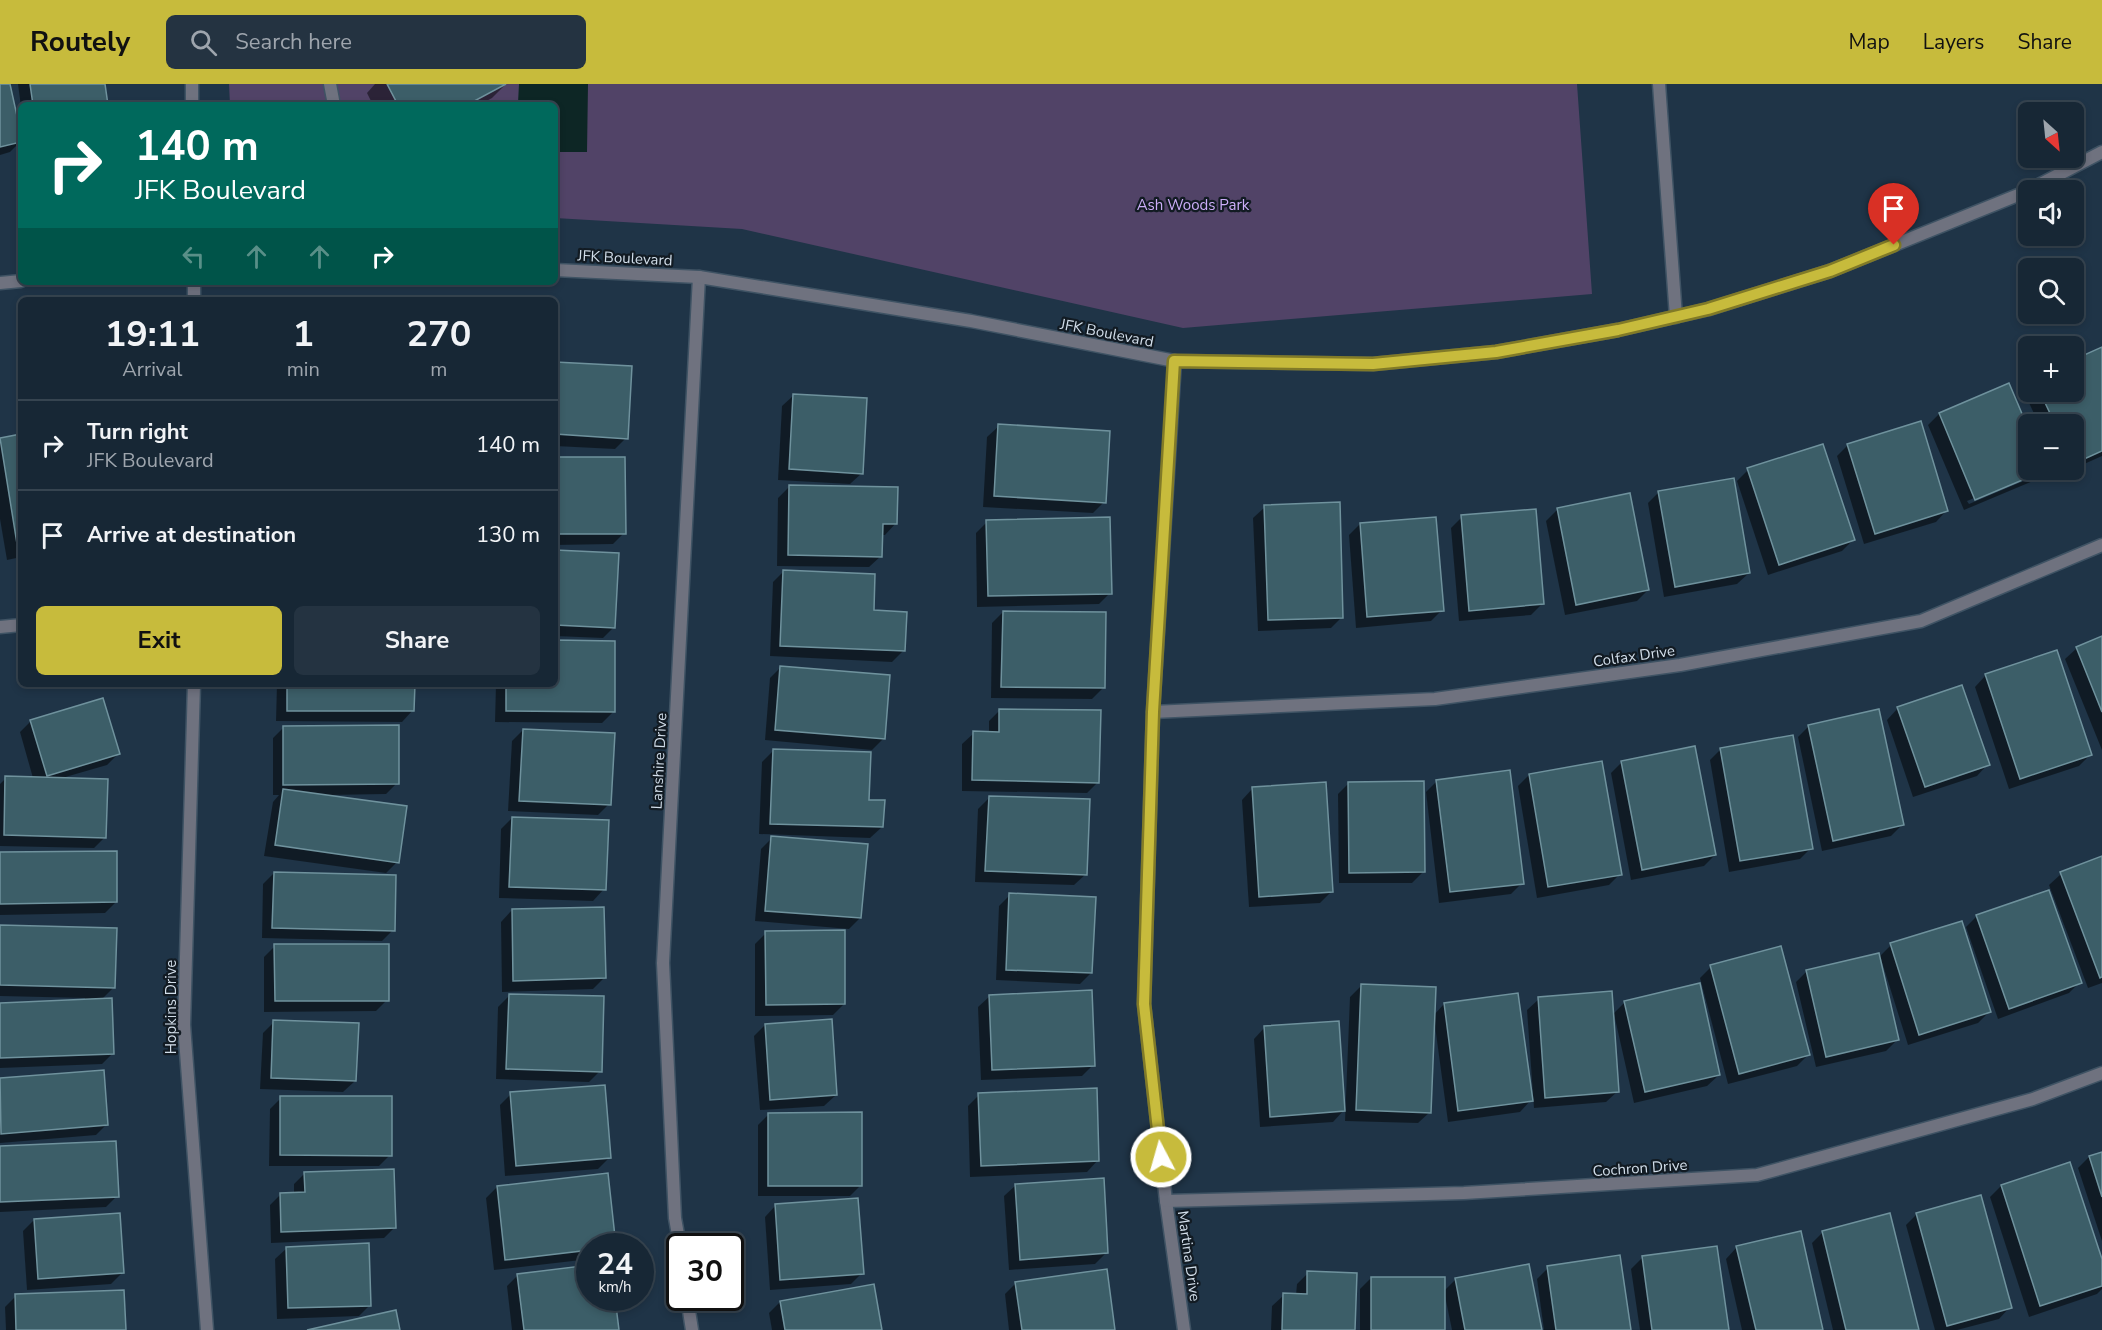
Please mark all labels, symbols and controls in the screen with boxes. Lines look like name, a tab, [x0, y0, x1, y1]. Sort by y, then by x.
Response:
search box	[166, 15, 586, 69]
text: Routely	[30, 23, 130, 61]
icon: search	[187, 26, 220, 59]
text: Search here	[235, 27, 352, 57]
text: Map	[1848, 28, 1890, 56]
text: Layers	[1923, 28, 1984, 56]
text: Share	[2017, 28, 2072, 56]
north arrow	[2018, 102, 2084, 168]
map controls	[2018, 102, 2084, 480]
text: 140 m	[135, 118, 259, 175]
icon: right	[36, 126, 114, 204]
text: JFK Boulevard	[135, 172, 306, 209]
button: sound	[2018, 180, 2084, 246]
pin	[1868, 183, 1919, 245]
icon: arrive	[1877, 192, 1910, 225]
park label: Ash Woods Park	[1137, 195, 1250, 215]
icon: left	[177, 240, 210, 273]
icon: ahead	[240, 240, 273, 273]
icon: ahead	[303, 240, 336, 273]
icon: right	[366, 240, 399, 273]
street label: JFK Boulevard	[576, 245, 673, 270]
button: search	[2018, 258, 2084, 324]
text: 19:11	[105, 310, 200, 359]
text: 1	[292, 310, 314, 359]
text: 270	[406, 310, 471, 359]
street label: JFK Boulevard	[1057, 314, 1156, 352]
button: +	[2018, 336, 2084, 402]
text: Arrival	[122, 356, 182, 383]
text: min	[287, 356, 320, 383]
text: m	[430, 356, 447, 383]
button: −	[2018, 414, 2084, 480]
text: Turn right	[87, 417, 188, 447]
icon: right	[36, 429, 69, 462]
text: 140 m	[476, 430, 540, 460]
text: JFK Boulevard	[87, 447, 214, 474]
icon: arrive	[36, 519, 69, 552]
text: Arrive at destination	[87, 520, 296, 550]
text: 130 m	[476, 520, 540, 550]
button: Exit	[36, 606, 282, 675]
button: Share	[294, 606, 540, 675]
street label: Colfax Drive	[1592, 640, 1676, 672]
street label: Lanshire Drive	[646, 712, 672, 810]
street label: Hopkins Drive	[161, 960, 181, 1054]
position arrow	[1129, 1125, 1193, 1189]
street label: Cochron Drive	[1592, 1155, 1688, 1181]
street label: Martina Drive	[1173, 1209, 1205, 1303]
speed limit sign: 30	[666, 1233, 744, 1311]
text: 24	[597, 1244, 633, 1285]
text: km/h	[598, 1277, 632, 1297]

